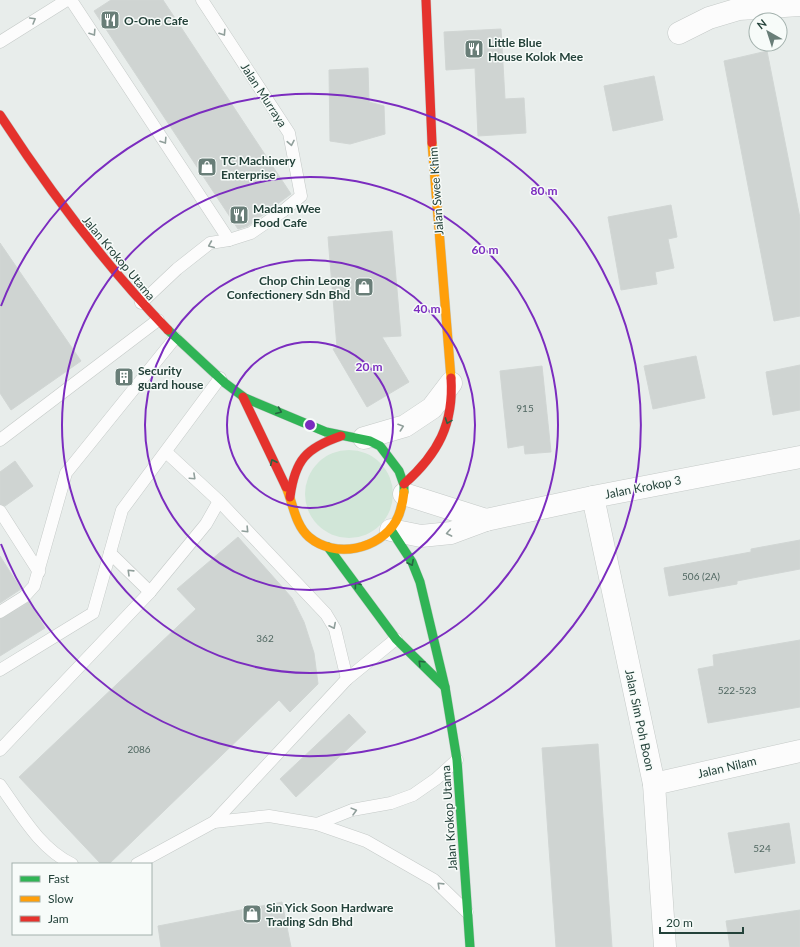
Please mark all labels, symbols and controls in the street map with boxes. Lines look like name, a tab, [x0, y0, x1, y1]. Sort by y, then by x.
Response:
restaurant icon: O-One Cafe	[99, 9, 121, 31]
north arrow	[748, 12, 788, 52]
place label: O-One Cafe	[124, 13, 189, 28]
text: N	[754, 16, 769, 32]
one-way arrow	[29, 18, 36, 25]
one-way arrow	[88, 28, 95, 35]
one-way arrow	[218, 28, 225, 35]
place label: Little Blue House Kolok Mee	[488, 35, 584, 64]
restaurant icon: Little Blue House Kolok Mee	[463, 38, 485, 60]
street label: Jalan Murraya	[238, 60, 290, 130]
one-way arrow	[159, 137, 167, 144]
one-way arrow	[286, 140, 294, 146]
street label: Jalan Swee Khim	[425, 146, 447, 235]
place label: TC Machinery Enterprise	[221, 153, 296, 182]
shop icon: TC Machinery Enterprise	[196, 156, 218, 178]
text: 80 m	[531, 183, 557, 198]
place label: Madam Wee Food Cafe	[253, 201, 321, 230]
restaurant icon: Madam Wee Food Cafe	[228, 204, 250, 226]
street label: Jalan Krokop Utama	[79, 213, 159, 303]
one-way arrow	[208, 240, 215, 248]
text: 60 m	[472, 242, 498, 257]
place label: Chop Chin Leong Confectionery Sdn Bhd	[227, 273, 351, 302]
shop icon: Chop Chin Leong Confectionery Sdn Bhd	[353, 276, 375, 298]
text: 40 m	[414, 301, 440, 316]
text: 20 m	[356, 359, 382, 374]
place label: Security guard house	[138, 363, 204, 392]
building icon: Security guard house	[113, 366, 135, 388]
house number: 915	[516, 402, 534, 414]
one-way arrow	[275, 407, 282, 415]
one-way arrow	[444, 417, 452, 424]
centre of rings	[303, 418, 317, 432]
one-way arrow	[397, 423, 404, 432]
one-way arrow	[270, 459, 278, 466]
one-way arrow	[188, 472, 196, 480]
street label: Jalan Krokop 3	[604, 472, 683, 502]
one-way arrow	[241, 525, 249, 533]
one-way arrow	[446, 528, 453, 537]
one-way arrow	[407, 558, 414, 566]
one-way arrow	[127, 569, 135, 577]
house number: 506 (2A)	[682, 570, 720, 582]
one-way arrow	[354, 583, 361, 590]
one-way arrow	[328, 622, 336, 629]
house number: 362	[256, 632, 274, 644]
one-way arrow	[418, 660, 426, 668]
street label: Jalan Sim Poh Boon	[622, 668, 658, 772]
house number: 522-523	[718, 684, 756, 696]
house number: 2086	[127, 743, 151, 755]
street label: Jalan Nilam	[696, 753, 758, 781]
street label: Jalan Krokop Utama	[438, 765, 460, 871]
one-way arrow	[350, 807, 357, 815]
house number: 524	[753, 842, 771, 854]
legend	[12, 863, 152, 935]
text: Fast	[48, 871, 70, 886]
one-way arrow	[437, 883, 445, 890]
text: Slow	[48, 891, 74, 906]
place label: Sin Yick Soon Hardware Trading Sdn Bhd	[266, 900, 394, 929]
shop icon: Sin Yick Soon Hardware Trading Sdn Bhd	[241, 903, 263, 925]
scale bar	[660, 909, 743, 935]
text: Jam	[48, 911, 69, 926]
text: 20 m	[666, 915, 693, 930]

